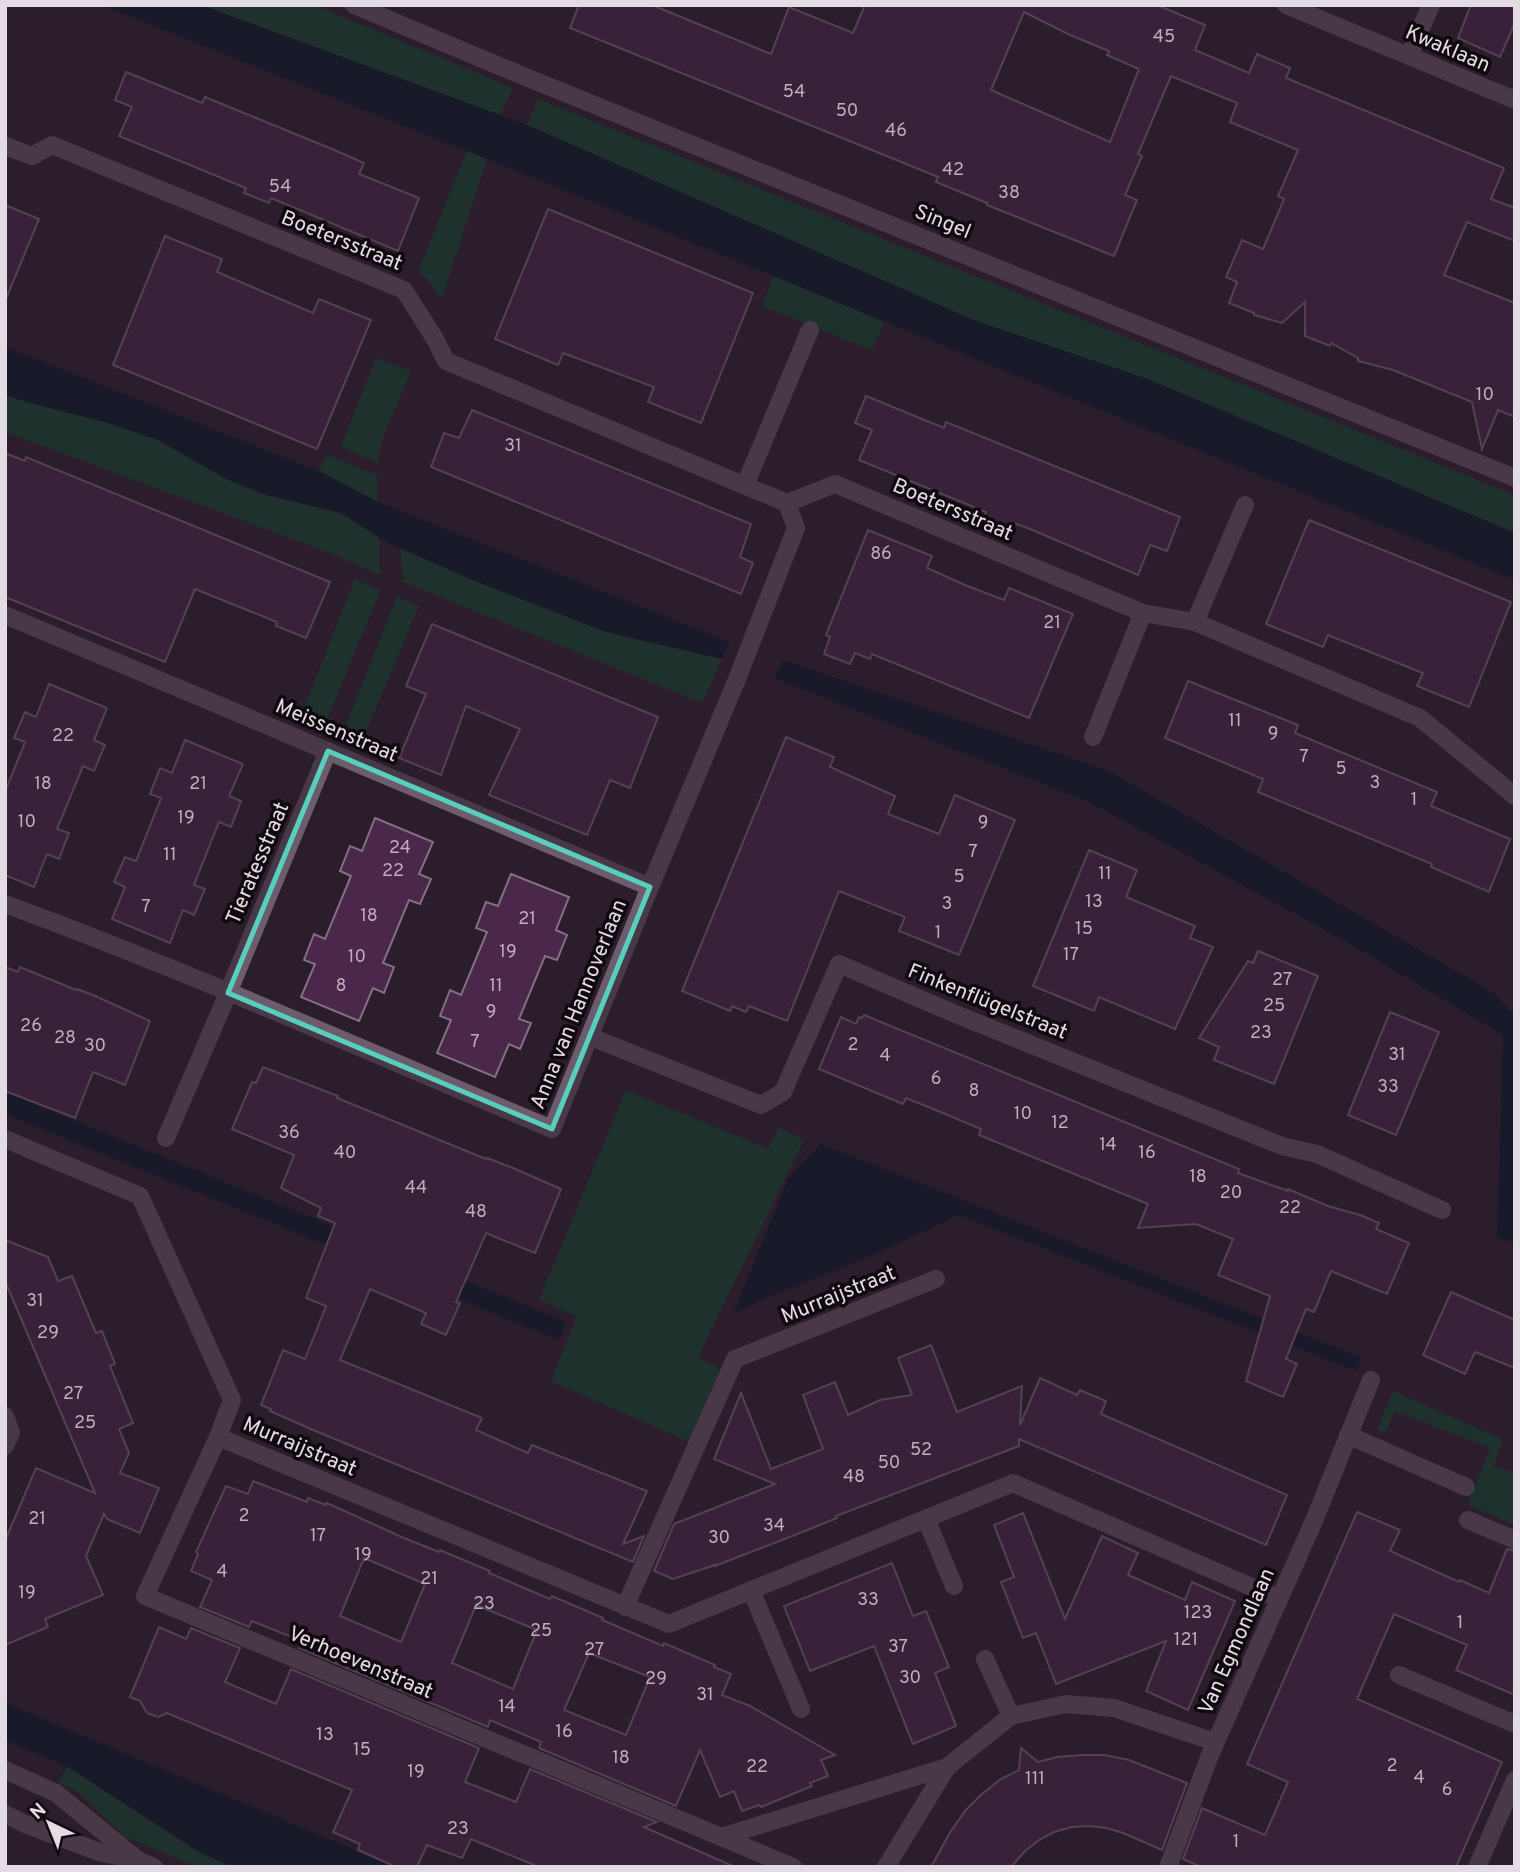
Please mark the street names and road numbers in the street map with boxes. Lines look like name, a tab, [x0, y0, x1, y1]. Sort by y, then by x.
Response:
street label: Kwaklaan	[1401, 19, 1494, 79]
street label: Singel	[910, 199, 975, 246]
street label: Boetersstraat	[277, 205, 406, 278]
street label: Boetersstraat	[888, 473, 1017, 548]
street label: Meissenstraat	[271, 693, 402, 769]
street label: Tieratesstraat	[220, 798, 296, 929]
street label: Anna van Hannoverlaan	[525, 896, 634, 1113]
street label: Finkenflügelstraat	[904, 958, 1071, 1047]
street label: Murraijstraat	[777, 1260, 900, 1331]
street label: Murraijstraat	[238, 1411, 361, 1484]
street label: Van Egmondlaan	[1193, 1564, 1282, 1719]
street label: Verhoevenstraat	[284, 1621, 437, 1706]

